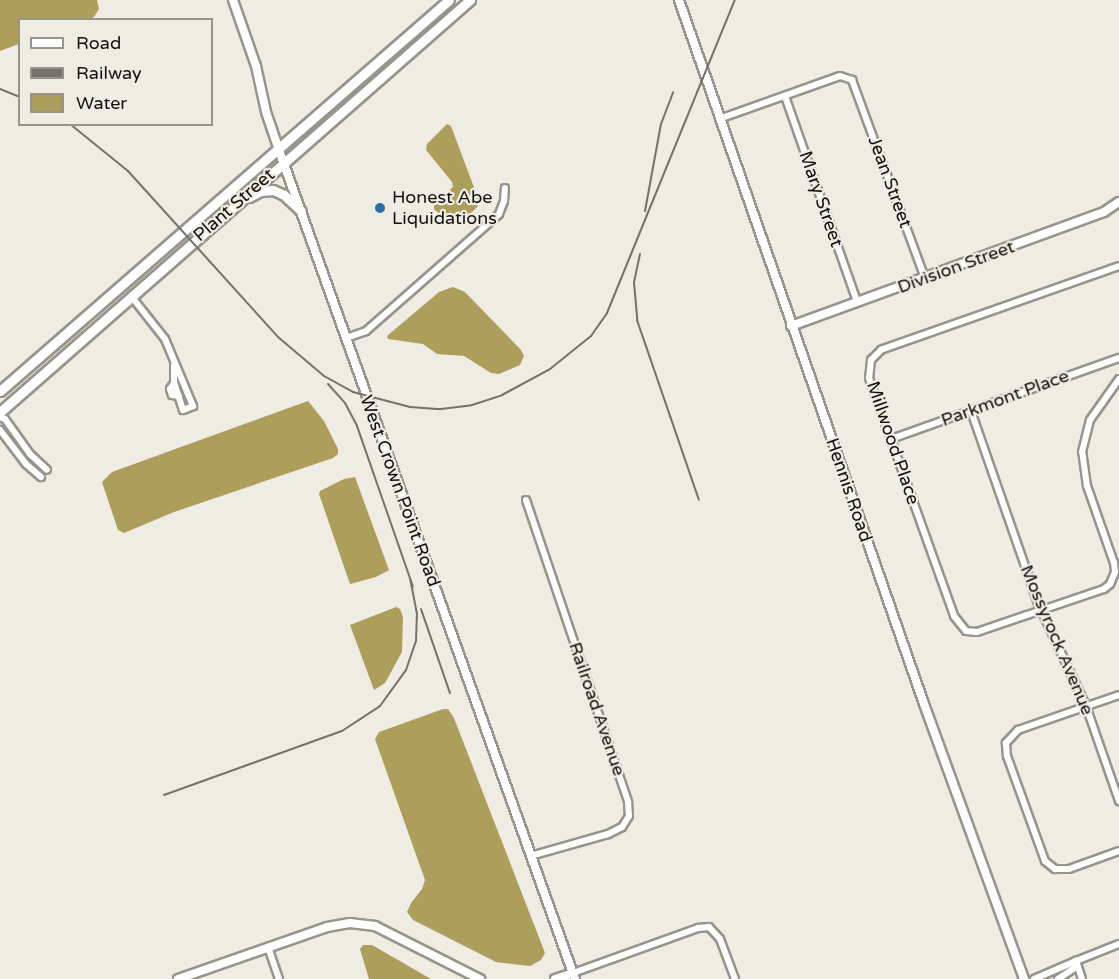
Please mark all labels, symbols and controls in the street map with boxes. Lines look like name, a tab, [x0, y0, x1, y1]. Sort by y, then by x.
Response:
legend	[18, 18, 213, 126]
text: Road	[76, 32, 121, 54]
text: Railway	[76, 62, 142, 84]
text: Water	[76, 92, 127, 114]
street label: Jean Street	[863, 133, 917, 231]
street label: Mary Street	[794, 148, 848, 250]
street label: Plant Street	[189, 164, 279, 246]
place label: Honest Abe Liquidations	[392, 187, 497, 230]
marker: Honest Abe Liquidations	[373, 201, 387, 215]
street label: Division Street	[895, 236, 1017, 298]
street label: Parkmont Place	[938, 365, 1072, 431]
street label: Millwood Place	[862, 378, 924, 508]
street label: West Crown Point Road	[355, 392, 445, 590]
street label: Hennis Road	[821, 435, 877, 545]
street label: Mossyrock Avenue	[1016, 562, 1098, 718]
street label: Railroad Avenue	[564, 639, 630, 779]

